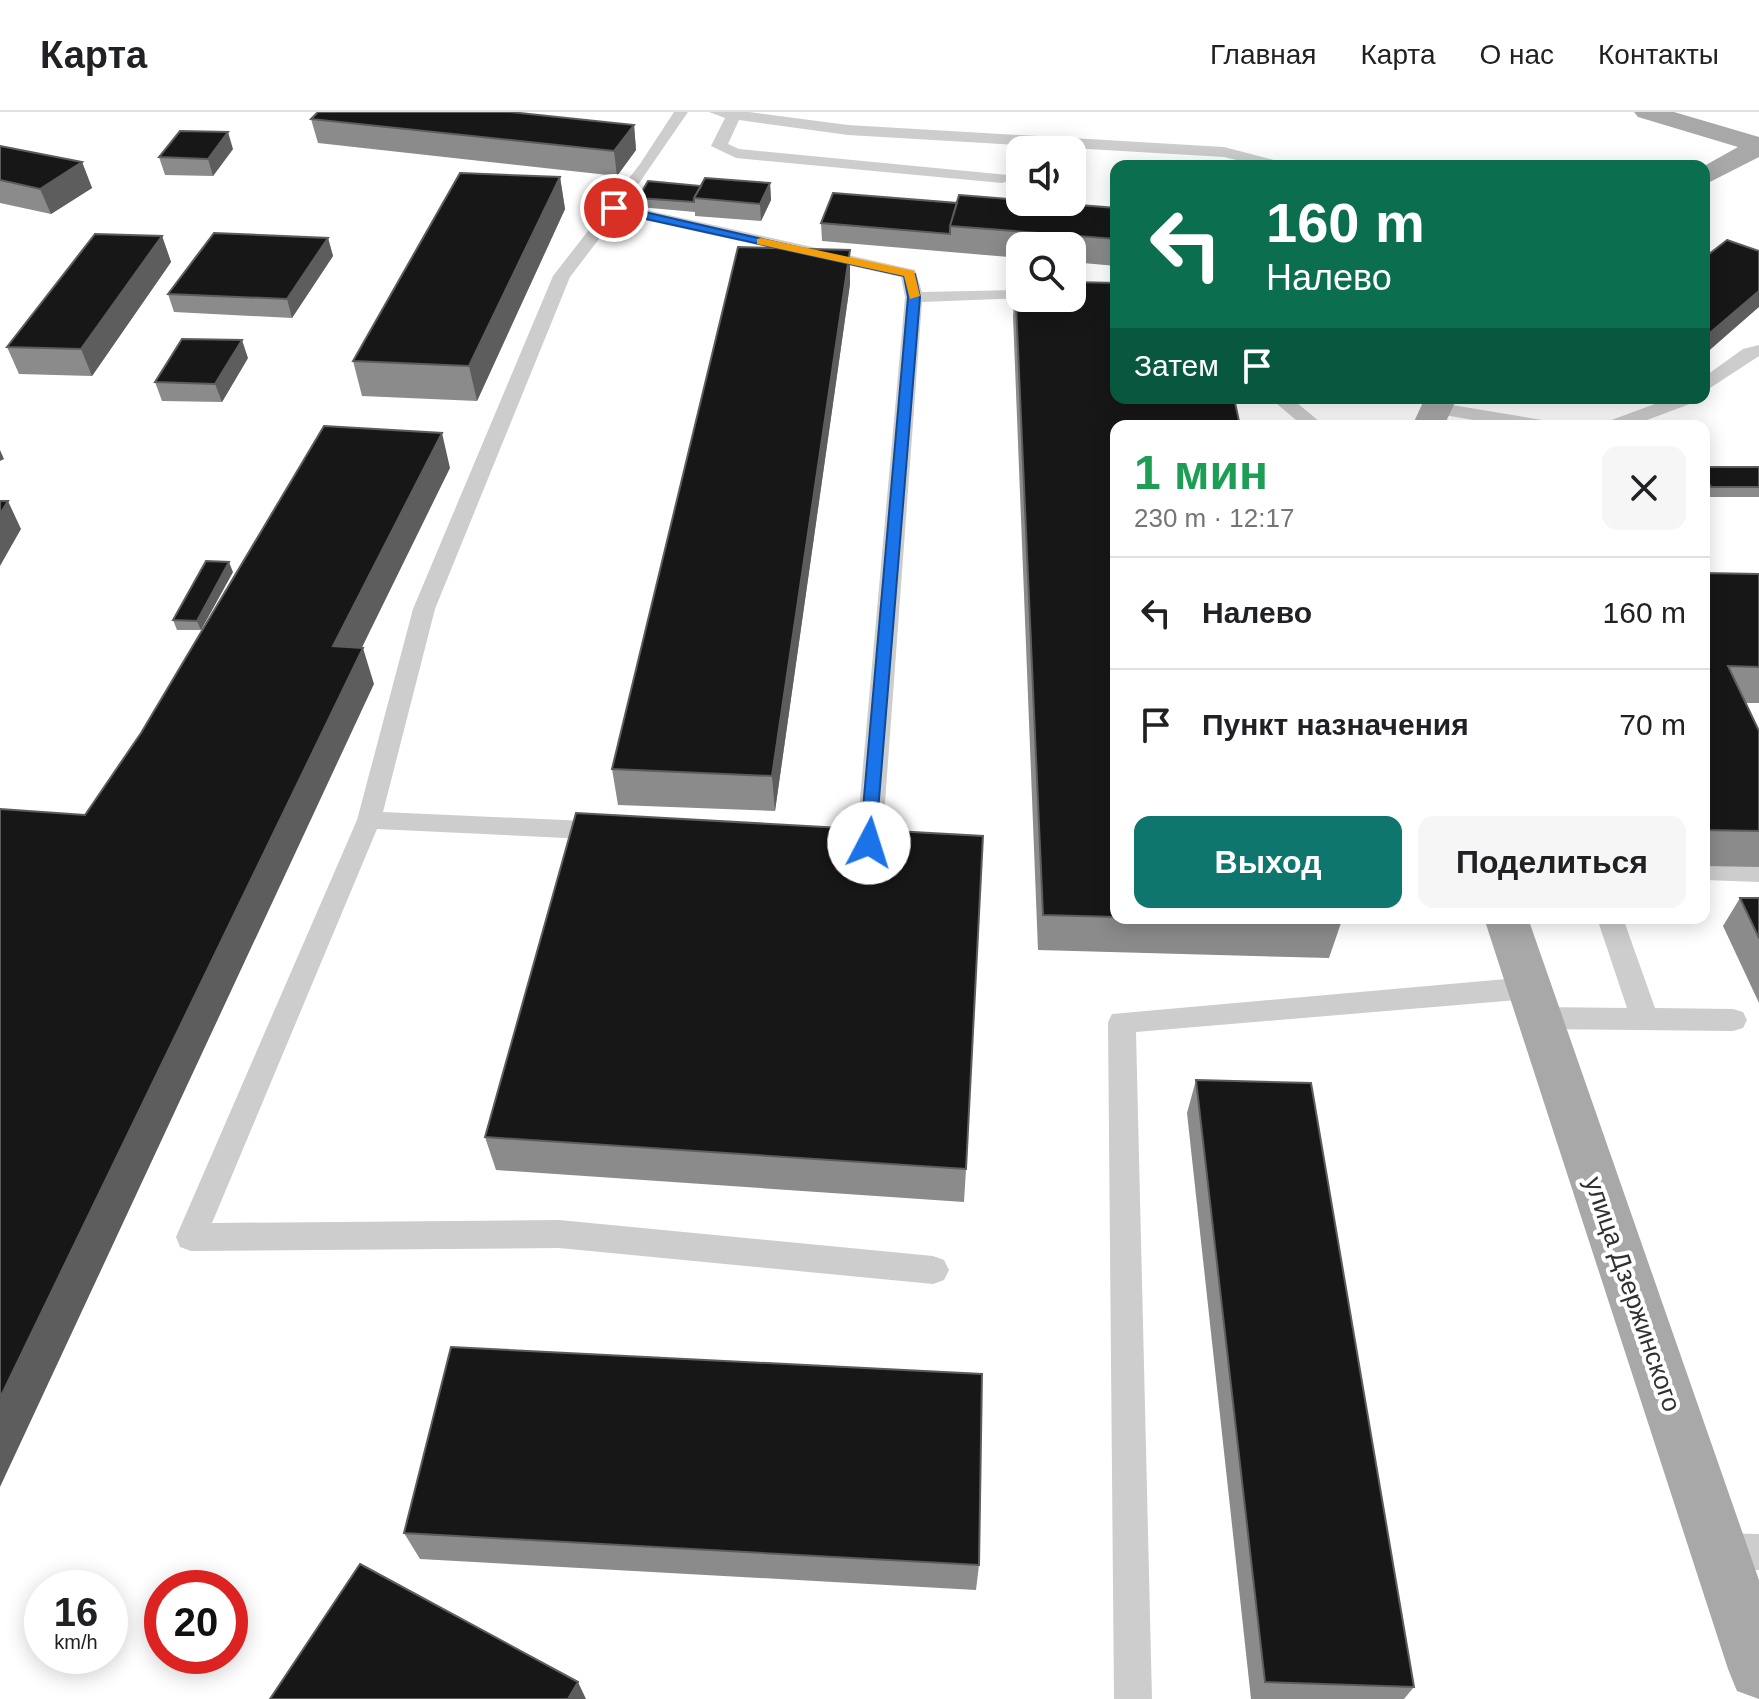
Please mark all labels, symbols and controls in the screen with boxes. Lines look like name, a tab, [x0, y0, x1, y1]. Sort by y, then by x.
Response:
text: Карта	[40, 34, 147, 76]
text: Главная	[1210, 39, 1317, 70]
text: Карта	[1361, 39, 1435, 70]
text: О нас	[1479, 39, 1554, 70]
text: Контакты	[1598, 39, 1719, 70]
map controls	[1006, 136, 1086, 312]
button: sound	[1006, 136, 1086, 216]
pin	[580, 174, 648, 242]
icon: arrive	[592, 186, 636, 230]
text: 160 m	[1266, 191, 1425, 254]
icon: left	[1134, 192, 1238, 296]
button: search	[1006, 232, 1086, 312]
text: Налево	[1266, 257, 1392, 298]
icon: arrive	[1235, 344, 1279, 388]
text: Затем	[1134, 349, 1219, 382]
text: 1 мин	[1134, 446, 1268, 499]
button: close	[1602, 446, 1686, 530]
text: 230 m · 12:17	[1134, 503, 1294, 533]
icon: left	[1134, 591, 1178, 635]
text: Налево	[1202, 596, 1312, 629]
text: 160 m	[1603, 596, 1686, 629]
icon: arrive	[1134, 703, 1178, 747]
text: Пункт назначения	[1202, 708, 1469, 741]
text: 70 m	[1619, 708, 1686, 741]
position arrow	[827, 801, 911, 885]
button: Выход	[1134, 816, 1402, 908]
button: Поделиться	[1418, 816, 1686, 908]
street label: улица Дзержинского	[1579, 1173, 1687, 1415]
speed limit sign: 20	[144, 1570, 248, 1674]
text: 16	[54, 1590, 98, 1634]
text: km/h	[54, 1631, 98, 1653]

